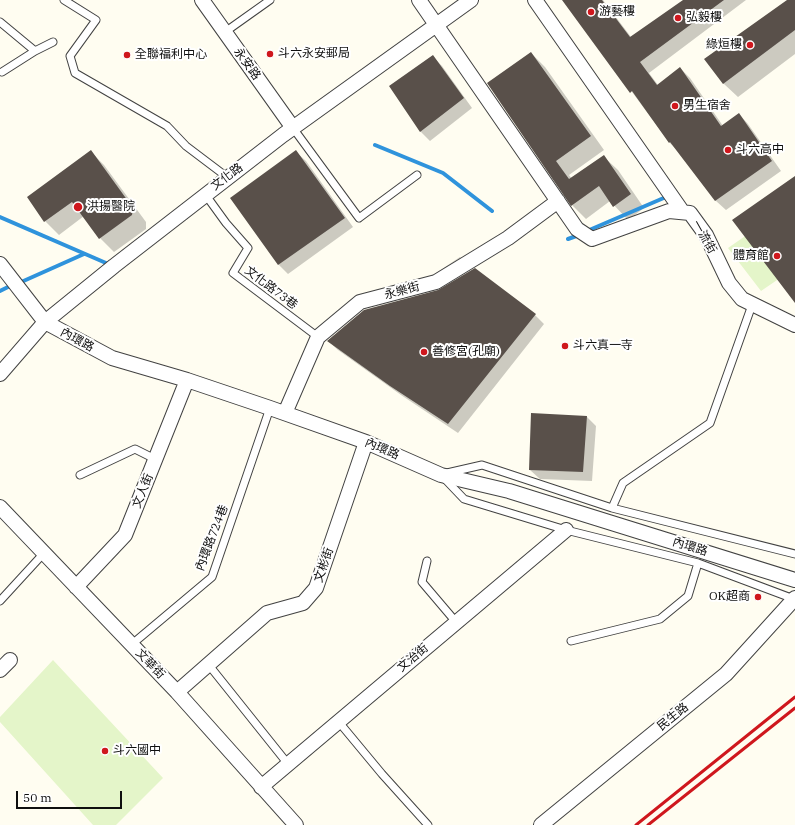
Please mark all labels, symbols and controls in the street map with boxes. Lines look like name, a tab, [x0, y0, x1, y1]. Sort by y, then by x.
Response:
place label: 游藝樓	[599, 5, 635, 19]
marker: 游藝樓	[586, 7, 596, 17]
place label: 弘毅樓	[686, 11, 722, 25]
marker: 弘毅樓	[673, 13, 683, 23]
place label: 綠烜樓	[706, 38, 742, 52]
marker: 綠烜樓	[745, 40, 755, 50]
street label: 永安路	[231, 45, 263, 83]
place label: 斗六永安郵局	[278, 47, 350, 61]
place label: 全聯福利中心	[135, 48, 207, 62]
marker: 斗六永安郵局	[265, 49, 275, 59]
marker: 全聯福利中心	[122, 50, 132, 60]
place label: 男生宿舍	[683, 99, 731, 113]
marker: 男生宿舍	[670, 101, 680, 111]
place label: 斗六高中	[736, 143, 784, 157]
marker: 斗六高中	[723, 145, 733, 155]
street label: 文化路	[208, 160, 246, 194]
place label: 洪揚醫院	[87, 200, 135, 214]
marker: 洪揚醫院	[72, 201, 84, 213]
street label: 一流街	[689, 218, 719, 256]
place label: 體育館	[733, 249, 769, 263]
marker: 體育館	[772, 251, 782, 261]
street label: 文化路73巷	[242, 263, 300, 313]
street label: 永樂街	[383, 279, 421, 303]
street label: 內環路	[58, 325, 96, 355]
place label: 斗六真一寺	[573, 339, 633, 353]
marker: 斗六真一寺	[560, 341, 570, 351]
place label: 善修宮(孔廟)	[432, 345, 500, 359]
marker: 善修宮(孔廟)	[419, 347, 429, 357]
street label: 內環路	[363, 435, 401, 463]
street label: 文人街	[130, 472, 156, 510]
street label: 內環路724巷	[193, 503, 231, 573]
street label: 內環路	[671, 535, 709, 559]
street label: 文彬街	[311, 546, 337, 584]
place label: OK超商	[709, 590, 750, 604]
marker: OK超商	[753, 592, 763, 602]
street label: 文治街	[395, 641, 431, 675]
street label: 文華街	[132, 646, 168, 682]
street label: 民生路	[654, 700, 692, 734]
place label: 斗六國中	[113, 744, 161, 758]
marker: 斗六國中	[100, 746, 110, 756]
scale bar	[18, 783, 124, 809]
text: 50 m	[23, 790, 52, 805]

